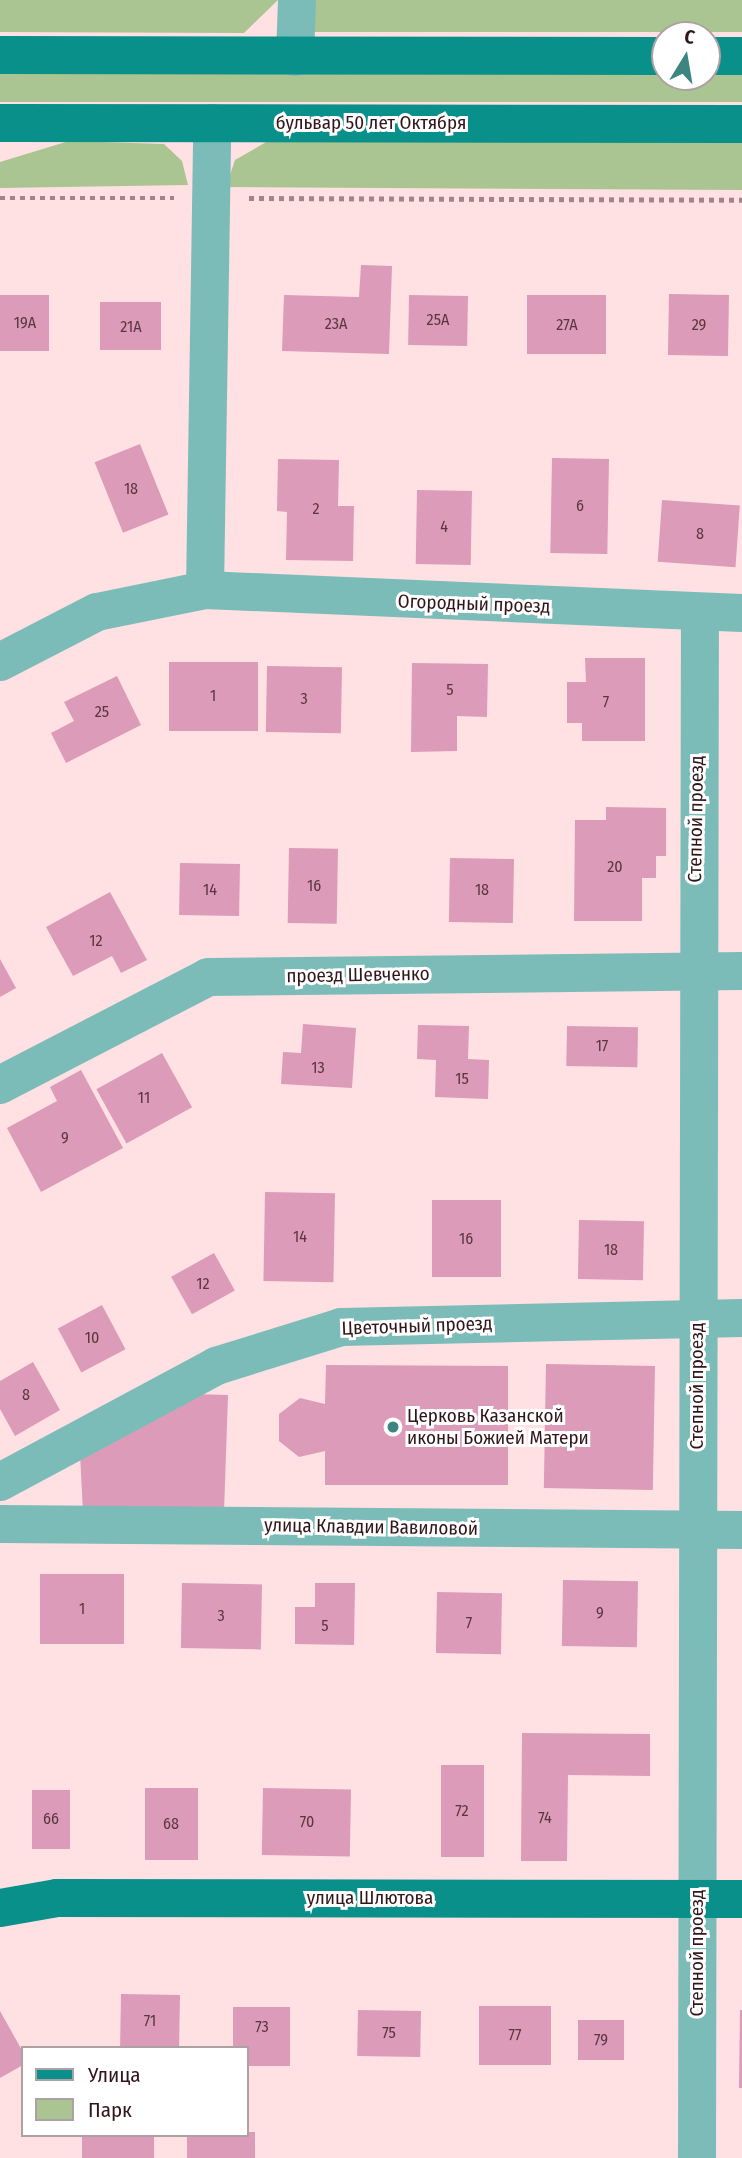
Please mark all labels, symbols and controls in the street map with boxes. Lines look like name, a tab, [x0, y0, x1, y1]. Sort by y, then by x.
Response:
north arrow	[651, 21, 721, 91]
text: С	[683, 25, 697, 49]
street label: бульвар 50 лет Октября	[276, 112, 466, 134]
house number: 25А	[427, 310, 449, 330]
house number: 19А	[14, 313, 36, 333]
house number: 23А	[325, 314, 347, 334]
house number: 27А	[556, 315, 578, 335]
house number: 29	[692, 315, 706, 335]
house number: 21А	[120, 317, 142, 337]
house number: 18	[124, 479, 138, 499]
house number: 6	[576, 496, 584, 516]
house number: 2	[312, 499, 320, 519]
house number: 4	[440, 517, 448, 537]
house number: 8	[696, 524, 704, 544]
street label: Огородный проезд	[397, 590, 551, 618]
house number: 5	[446, 680, 454, 700]
house number: 1	[210, 686, 216, 706]
house number: 3	[300, 689, 308, 709]
house number: 7	[603, 692, 609, 712]
house number: 25	[95, 702, 109, 722]
street label: Степной проезд	[683, 755, 709, 883]
house number: 20	[607, 857, 623, 877]
house number: 16	[307, 876, 321, 896]
house number: 14	[203, 880, 217, 900]
house number: 18	[475, 880, 489, 900]
house number: 12	[89, 931, 103, 951]
street label: проезд Шевченко	[286, 962, 430, 988]
house number: 17	[596, 1036, 608, 1056]
house number: 13	[311, 1058, 325, 1078]
house number: 15	[455, 1069, 469, 1089]
house number: 11	[138, 1088, 150, 1108]
house number: 9	[61, 1128, 69, 1148]
house number: 14	[293, 1227, 307, 1247]
house number: 16	[459, 1229, 473, 1249]
house number: 18	[604, 1240, 618, 1260]
house number: 12	[196, 1274, 210, 1294]
street label: Цветочный проезд	[341, 1312, 493, 1340]
street label: Степной проезд	[686, 1322, 708, 1450]
house number: 10	[85, 1328, 99, 1348]
house number: 8	[22, 1385, 30, 1405]
place label: Церковь Казанской иконы Божией Матери	[407, 1405, 589, 1449]
marker: Церковь Казанской иконы Божией Матери	[385, 1419, 401, 1435]
street label: улица Клавдии Вавиловой	[264, 1514, 478, 1540]
house number: 1	[79, 1599, 85, 1619]
house number: 9	[596, 1603, 604, 1623]
house number: 3	[217, 1606, 225, 1626]
house number: 7	[466, 1613, 472, 1633]
house number: 5	[321, 1616, 329, 1636]
house number: 72	[455, 1801, 469, 1821]
house number: 74	[538, 1808, 552, 1828]
house number: 66	[43, 1809, 59, 1829]
house number: 70	[300, 1812, 314, 1832]
house number: 68	[163, 1814, 179, 1834]
street label: улица Шлютова	[307, 1887, 433, 1909]
street label: Степной проезд	[686, 1889, 708, 2017]
house number: 71	[144, 2011, 156, 2031]
house number: 73	[255, 2017, 269, 2037]
house number: 75	[382, 2023, 396, 2043]
house number: 77	[508, 2025, 522, 2045]
house number: 79	[594, 2030, 608, 2050]
legend	[21, 2046, 248, 2137]
text: Улица	[88, 2062, 141, 2088]
text: Парк	[88, 2097, 132, 2123]

